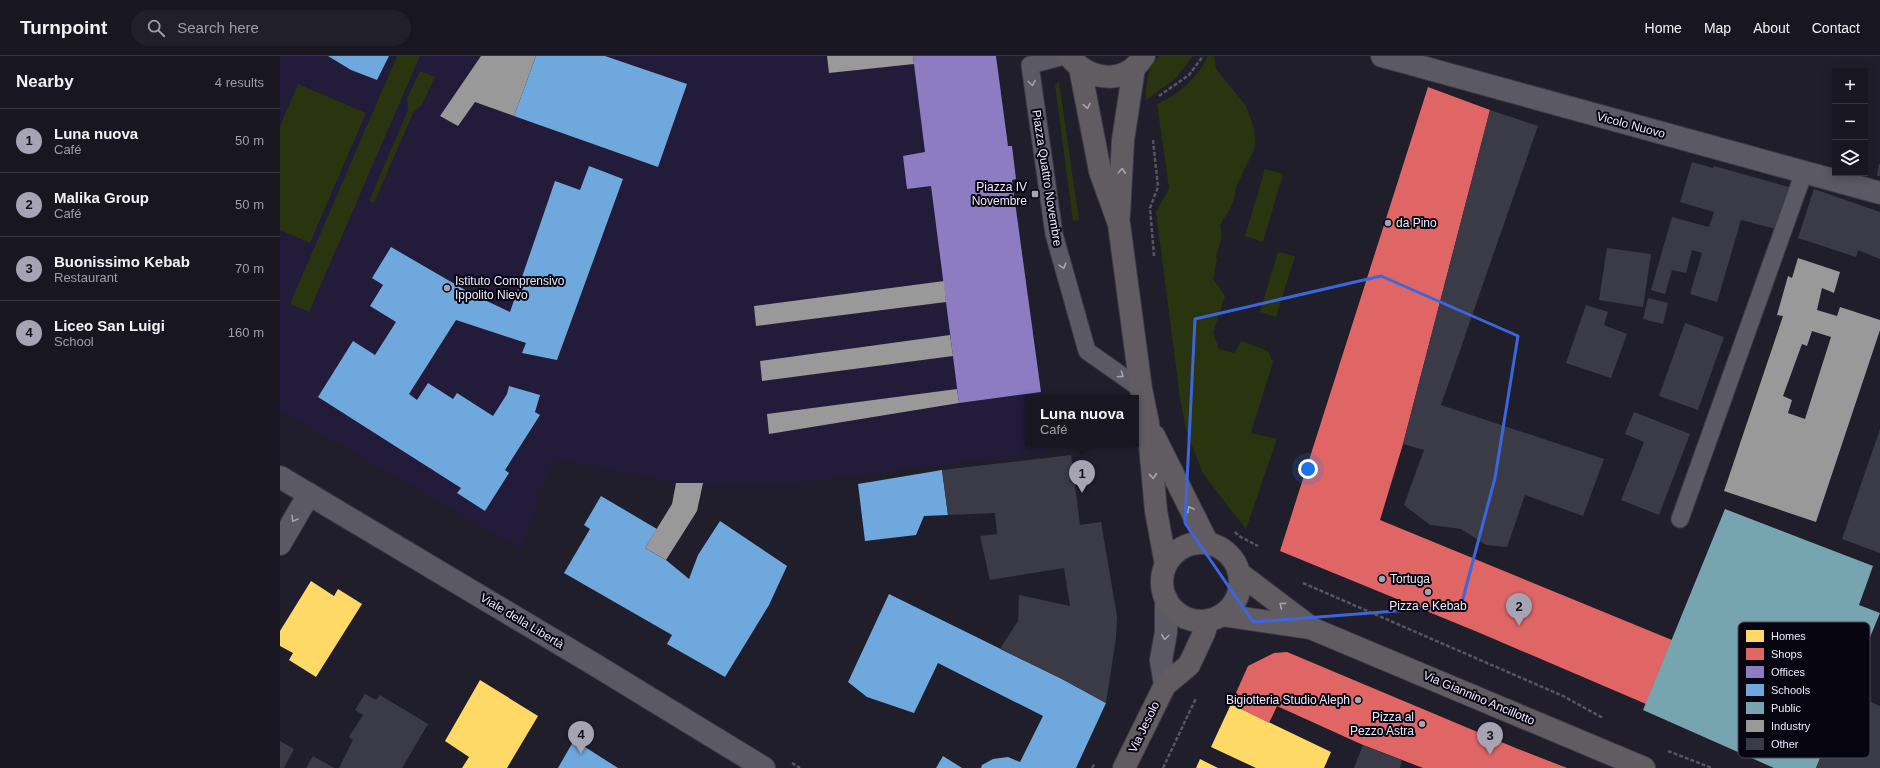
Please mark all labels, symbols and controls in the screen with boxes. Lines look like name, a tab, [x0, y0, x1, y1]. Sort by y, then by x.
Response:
search box	[131, 10, 411, 46]
text: Turnpoint	[20, 17, 107, 38]
icon: search	[145, 17, 167, 39]
text: Search here	[177, 19, 259, 36]
text: Home	[1645, 20, 1682, 36]
text: Map	[1704, 20, 1731, 36]
text: About	[1753, 20, 1790, 36]
text: Contact	[1812, 20, 1860, 36]
map controls	[1832, 68, 1868, 176]
button: +	[1832, 68, 1868, 104]
text: Nearby	[16, 72, 74, 91]
text: 4 results	[215, 75, 264, 90]
one-way arrow	[1027, 80, 1036, 86]
one-way arrow	[1083, 103, 1091, 109]
button: −	[1832, 104, 1868, 140]
street label: Piazza Quattro Novembre	[1029, 109, 1065, 248]
street label: Vicolo Nuovo	[1595, 109, 1667, 141]
text: Luna nuova	[54, 125, 138, 142]
text: 1	[25, 133, 33, 148]
text: 50 m	[235, 133, 264, 148]
button: layers	[1832, 140, 1868, 176]
text: Café	[54, 142, 81, 157]
one-way arrow	[1117, 168, 1126, 174]
place label: Piazza IV Novembre	[972, 180, 1027, 208]
text: Malika Group	[54, 189, 149, 206]
marker: Piazza IV Novembre	[1030, 189, 1040, 199]
text: 2	[25, 197, 33, 212]
text: 50 m	[235, 197, 264, 212]
text: Café	[54, 206, 81, 221]
place label: da Pino	[1396, 216, 1437, 230]
marker: da Pino	[1383, 218, 1393, 228]
text: Buonissimo Kebab	[54, 253, 190, 270]
text: 3	[25, 261, 33, 276]
text: 70 m	[235, 261, 264, 276]
one-way arrow	[1058, 262, 1067, 269]
text: Restaurant	[54, 270, 118, 285]
place label: Istituto Comprensivo Ippolito Nievo	[455, 274, 565, 302]
marker: Istituto Comprensivo Ippolito Nievo	[442, 283, 452, 293]
text: Liceo San Luigi	[54, 317, 165, 334]
text: 4	[25, 325, 33, 340]
text: 160 m	[228, 325, 264, 340]
text: School	[54, 334, 94, 349]
one-way arrow	[1117, 370, 1124, 377]
popup	[1025, 395, 1139, 447]
text: Luna nuova	[1040, 405, 1124, 422]
text: Café	[1040, 422, 1067, 437]
your location	[1298, 459, 1318, 479]
pin: 1	[1069, 460, 1095, 493]
one-way arrow	[1148, 472, 1157, 479]
one-way arrow	[1187, 506, 1194, 513]
one-way arrow	[292, 515, 299, 522]
place label: Tortuga	[1390, 572, 1430, 586]
marker: Tortuga	[1377, 574, 1387, 584]
marker: Pizza e Kebab	[1423, 587, 1433, 597]
street label: Viale della Libertà	[478, 590, 567, 652]
pin: 2	[1506, 593, 1532, 626]
place label: Pizza e Kebab	[1389, 599, 1467, 613]
one-way arrow	[1279, 603, 1286, 610]
legend	[1738, 622, 1870, 758]
text: Homes	[1771, 630, 1806, 642]
one-way arrow	[1161, 634, 1170, 640]
text: Shops	[1771, 648, 1803, 660]
text: Offices	[1771, 666, 1806, 678]
street label: Via Giannino Ancillotto	[1421, 668, 1537, 728]
text: Schools	[1771, 684, 1811, 696]
place label: Bigiotteria Studio Aleph	[1226, 693, 1350, 707]
marker: Bigiotteria Studio Aleph	[1353, 695, 1363, 705]
street label: Via Jesolo	[1126, 699, 1163, 755]
text: Public	[1771, 702, 1801, 714]
place label: Pizza al Pezzo Astra	[1350, 710, 1414, 738]
marker: Pizza al Pezzo Astra	[1417, 719, 1427, 729]
text: Industry	[1771, 720, 1811, 732]
pin: 4	[568, 721, 594, 754]
pin: 3	[1477, 722, 1503, 755]
text: Other	[1771, 738, 1799, 750]

